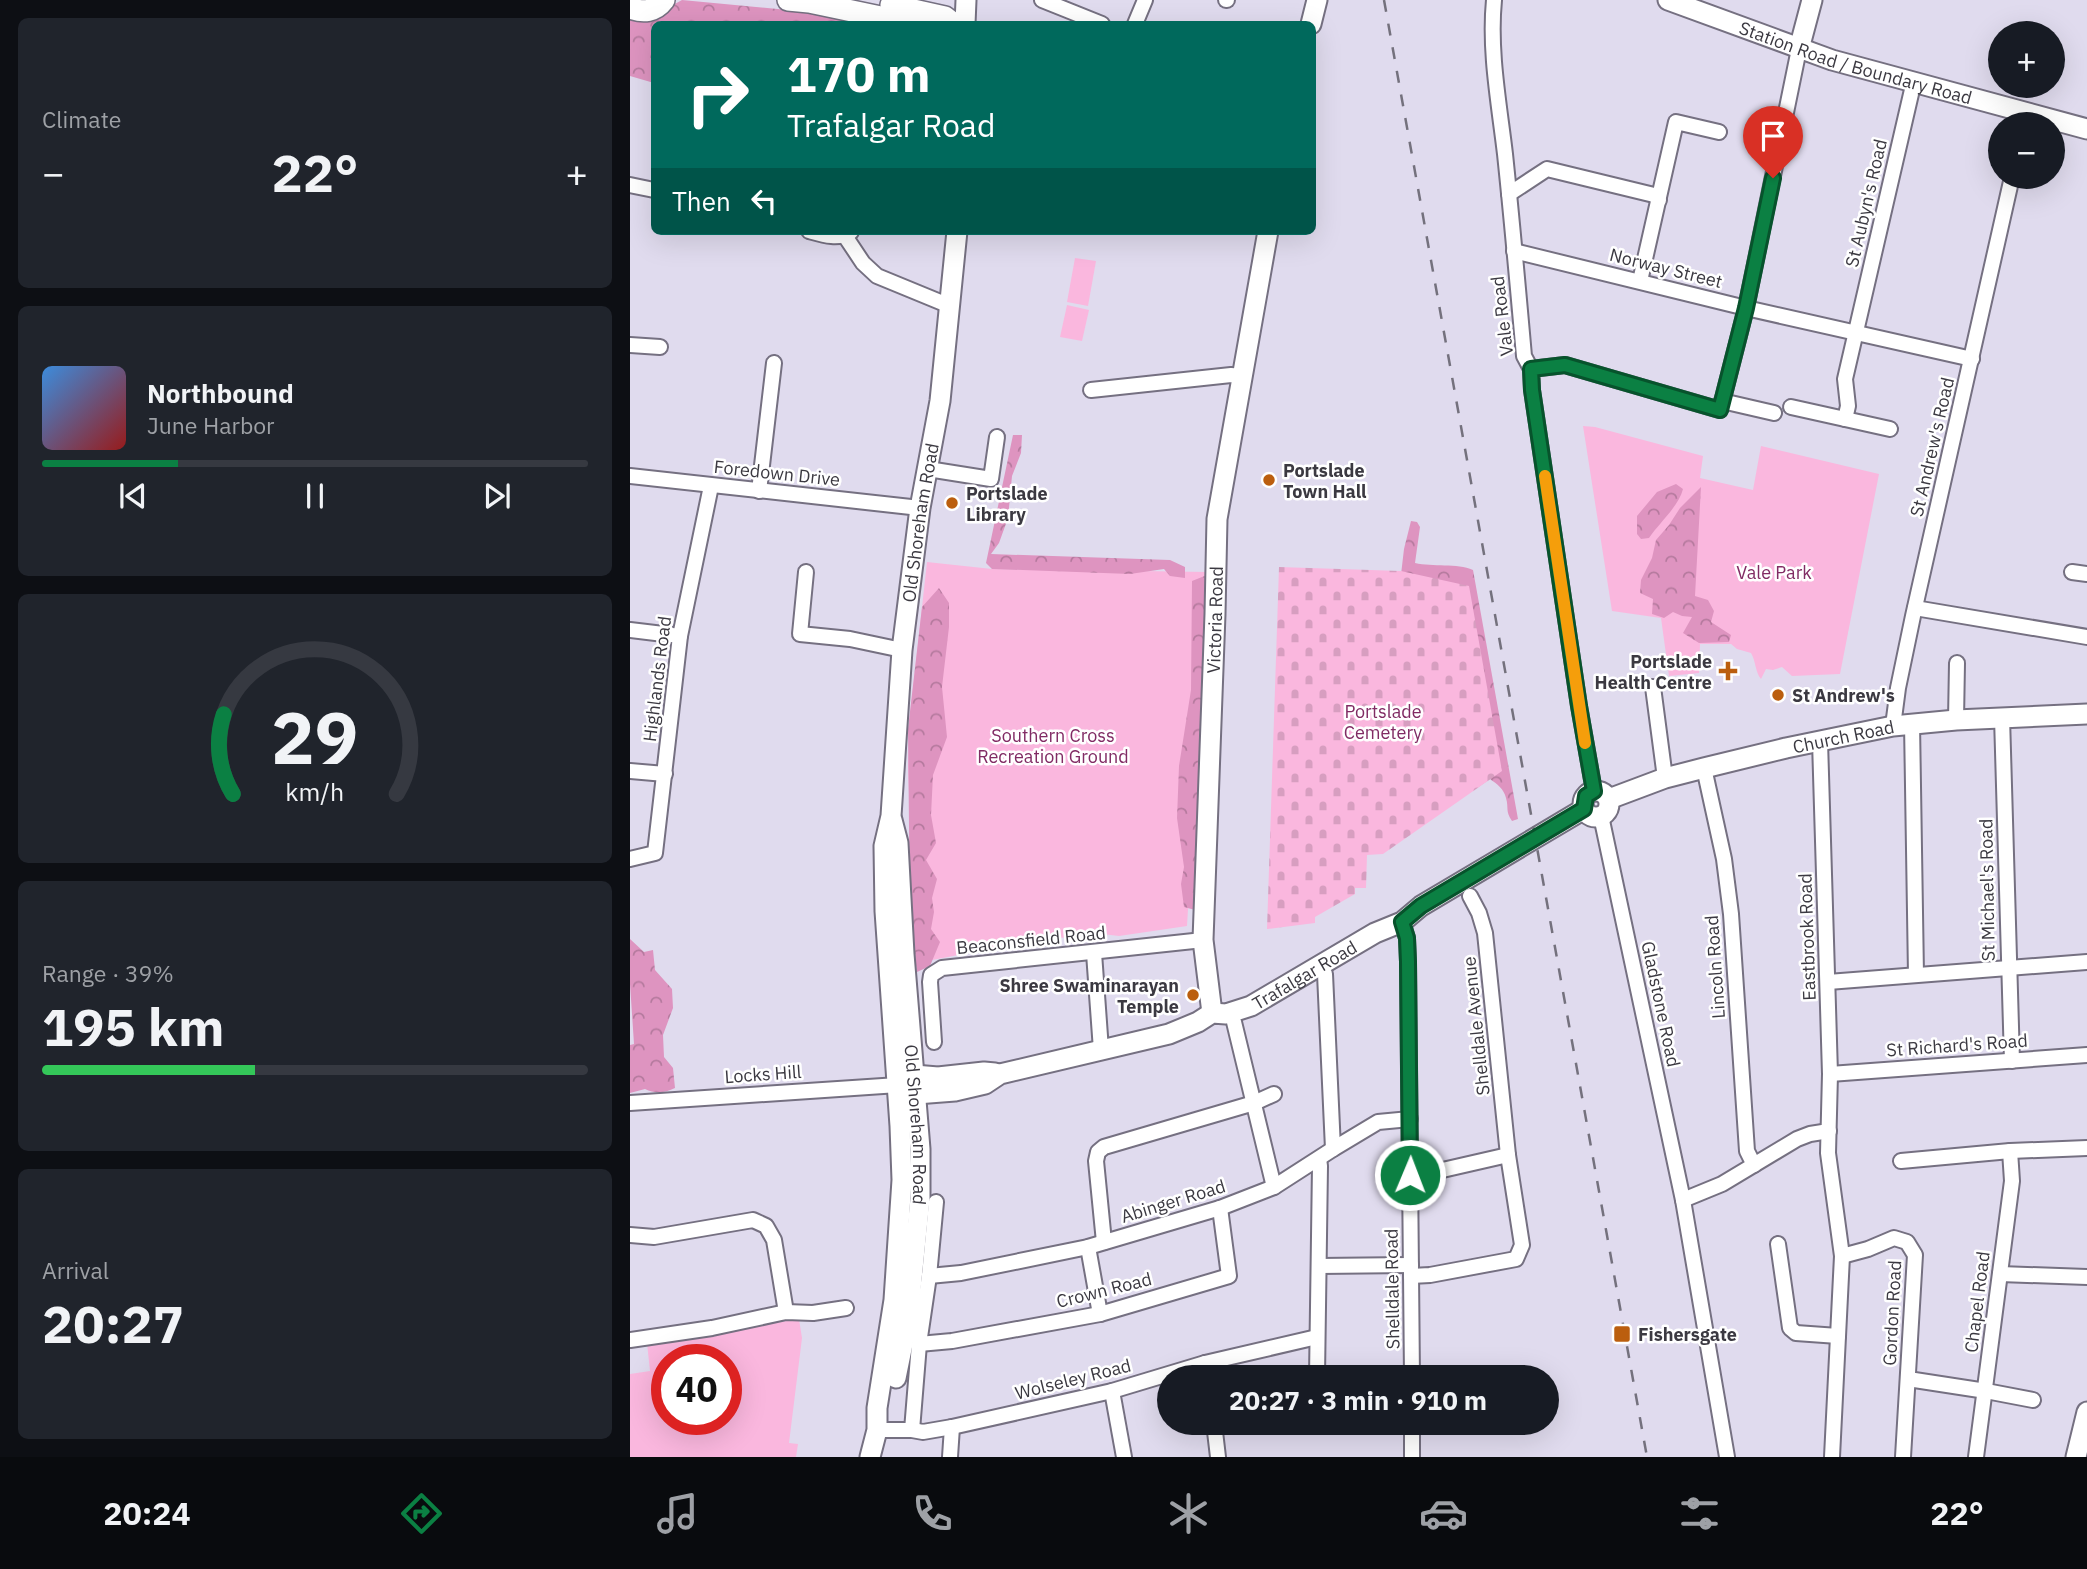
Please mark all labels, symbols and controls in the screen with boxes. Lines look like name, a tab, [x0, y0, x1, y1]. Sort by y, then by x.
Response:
street label: Station Road / Boundary Road	[1736, 16, 1975, 109]
map controls	[1988, 21, 2065, 189]
button: +	[1988, 21, 2065, 98]
text: 170 m	[787, 42, 931, 105]
icon: right	[672, 49, 763, 140]
text: Climate	[42, 104, 121, 134]
text: Trafalgar Road	[787, 104, 995, 146]
pin	[1743, 106, 1803, 178]
button: −	[1988, 112, 2065, 189]
icon: arrive	[1754, 117, 1792, 155]
street label: St Aubyn's Road	[1840, 137, 1892, 269]
text: 22°	[272, 139, 358, 206]
text: −	[42, 148, 65, 197]
text: +	[565, 148, 588, 197]
icon: left	[745, 182, 783, 220]
text: Then	[672, 184, 731, 218]
street label: Norway Street	[1607, 243, 1725, 293]
street label: Vale Road	[1486, 275, 1518, 357]
street label: St Andrew's Road	[1905, 375, 1959, 519]
text: Northbound	[147, 376, 294, 410]
text: June Harbor	[147, 410, 275, 440]
street label: Old Shoreham Road	[897, 441, 943, 603]
street label: Foredown Drive	[713, 455, 841, 491]
place label: Portslade Town Hall	[1283, 459, 1367, 503]
marker: Portslade Town Hall	[1261, 472, 1277, 488]
icon: previous	[114, 477, 152, 515]
icon: pause	[296, 477, 334, 515]
icon: next	[478, 477, 516, 515]
place label: Portslade Library	[966, 482, 1048, 526]
marker: Portslade Library	[944, 495, 960, 511]
park label: Vale Park	[1736, 561, 1812, 584]
street label: Victoria Road	[1201, 566, 1228, 674]
street label: Highlands Road	[638, 615, 676, 743]
place label: Portslade Health Centre	[1595, 650, 1712, 694]
marker: Portslade Health Centre	[1718, 661, 1738, 681]
place label: St Andrew's	[1792, 684, 1895, 707]
marker: St Andrew's	[1770, 687, 1786, 703]
text: 29	[271, 690, 359, 785]
park label: Portslade Cemetery	[1344, 700, 1422, 744]
street label: Church Road	[1790, 715, 1896, 758]
park label: Southern Cross Recreation Ground	[977, 724, 1129, 768]
text: km/h	[286, 775, 344, 808]
street label: St Michael's Road	[1974, 819, 2000, 961]
street label: Eastbrook Road	[1793, 873, 1821, 1001]
street label: Lincoln Road	[1700, 915, 1730, 1019]
street label: Beaconsfield Road	[955, 921, 1107, 959]
street label: Trafalgar Road	[1248, 935, 1361, 1014]
street label: Gladstone Road	[1636, 939, 1686, 1069]
street label: Shelldale Avenue	[1457, 955, 1495, 1097]
text: Range · 39%	[42, 958, 174, 988]
place label: Shree Swaminarayan Temple	[999, 974, 1179, 1018]
marker: Shree Swaminarayan Temple	[1185, 987, 1201, 1003]
text: 195 km	[42, 993, 224, 1060]
street label: St Richard's Road	[1886, 1029, 2028, 1061]
street label: Old Shoreham Road	[900, 1043, 932, 1206]
street label: Locks Hill	[724, 1060, 802, 1088]
position arrow	[1373, 1138, 1447, 1212]
street label: Abinger Road	[1118, 1174, 1228, 1228]
street label: Shelldale Road	[1379, 1228, 1405, 1350]
street label: Chapel Road	[1959, 1250, 1995, 1354]
text: Arrival	[42, 1255, 109, 1285]
street label: Gordon Road	[1878, 1260, 1906, 1366]
street label: Crown Road	[1054, 1267, 1154, 1313]
text: 20:27	[42, 1290, 184, 1357]
place label: Fishersgate	[1638, 1323, 1737, 1346]
marker: Fishersgate	[1612, 1324, 1632, 1344]
speed limit sign: 40	[651, 1344, 742, 1435]
street label: Wolseley Road	[1013, 1353, 1133, 1405]
text: 20:27 · 3 min · 910 m	[1229, 1383, 1487, 1417]
icon: directions	[397, 1489, 446, 1538]
icon: music	[653, 1489, 702, 1538]
icon: phone	[908, 1489, 957, 1538]
icon: climate	[1164, 1489, 1213, 1538]
icon: car	[1419, 1489, 1468, 1538]
icon: filters	[1675, 1489, 1724, 1538]
text: 20:24	[103, 1492, 191, 1534]
text: 22°	[1930, 1492, 1984, 1534]

